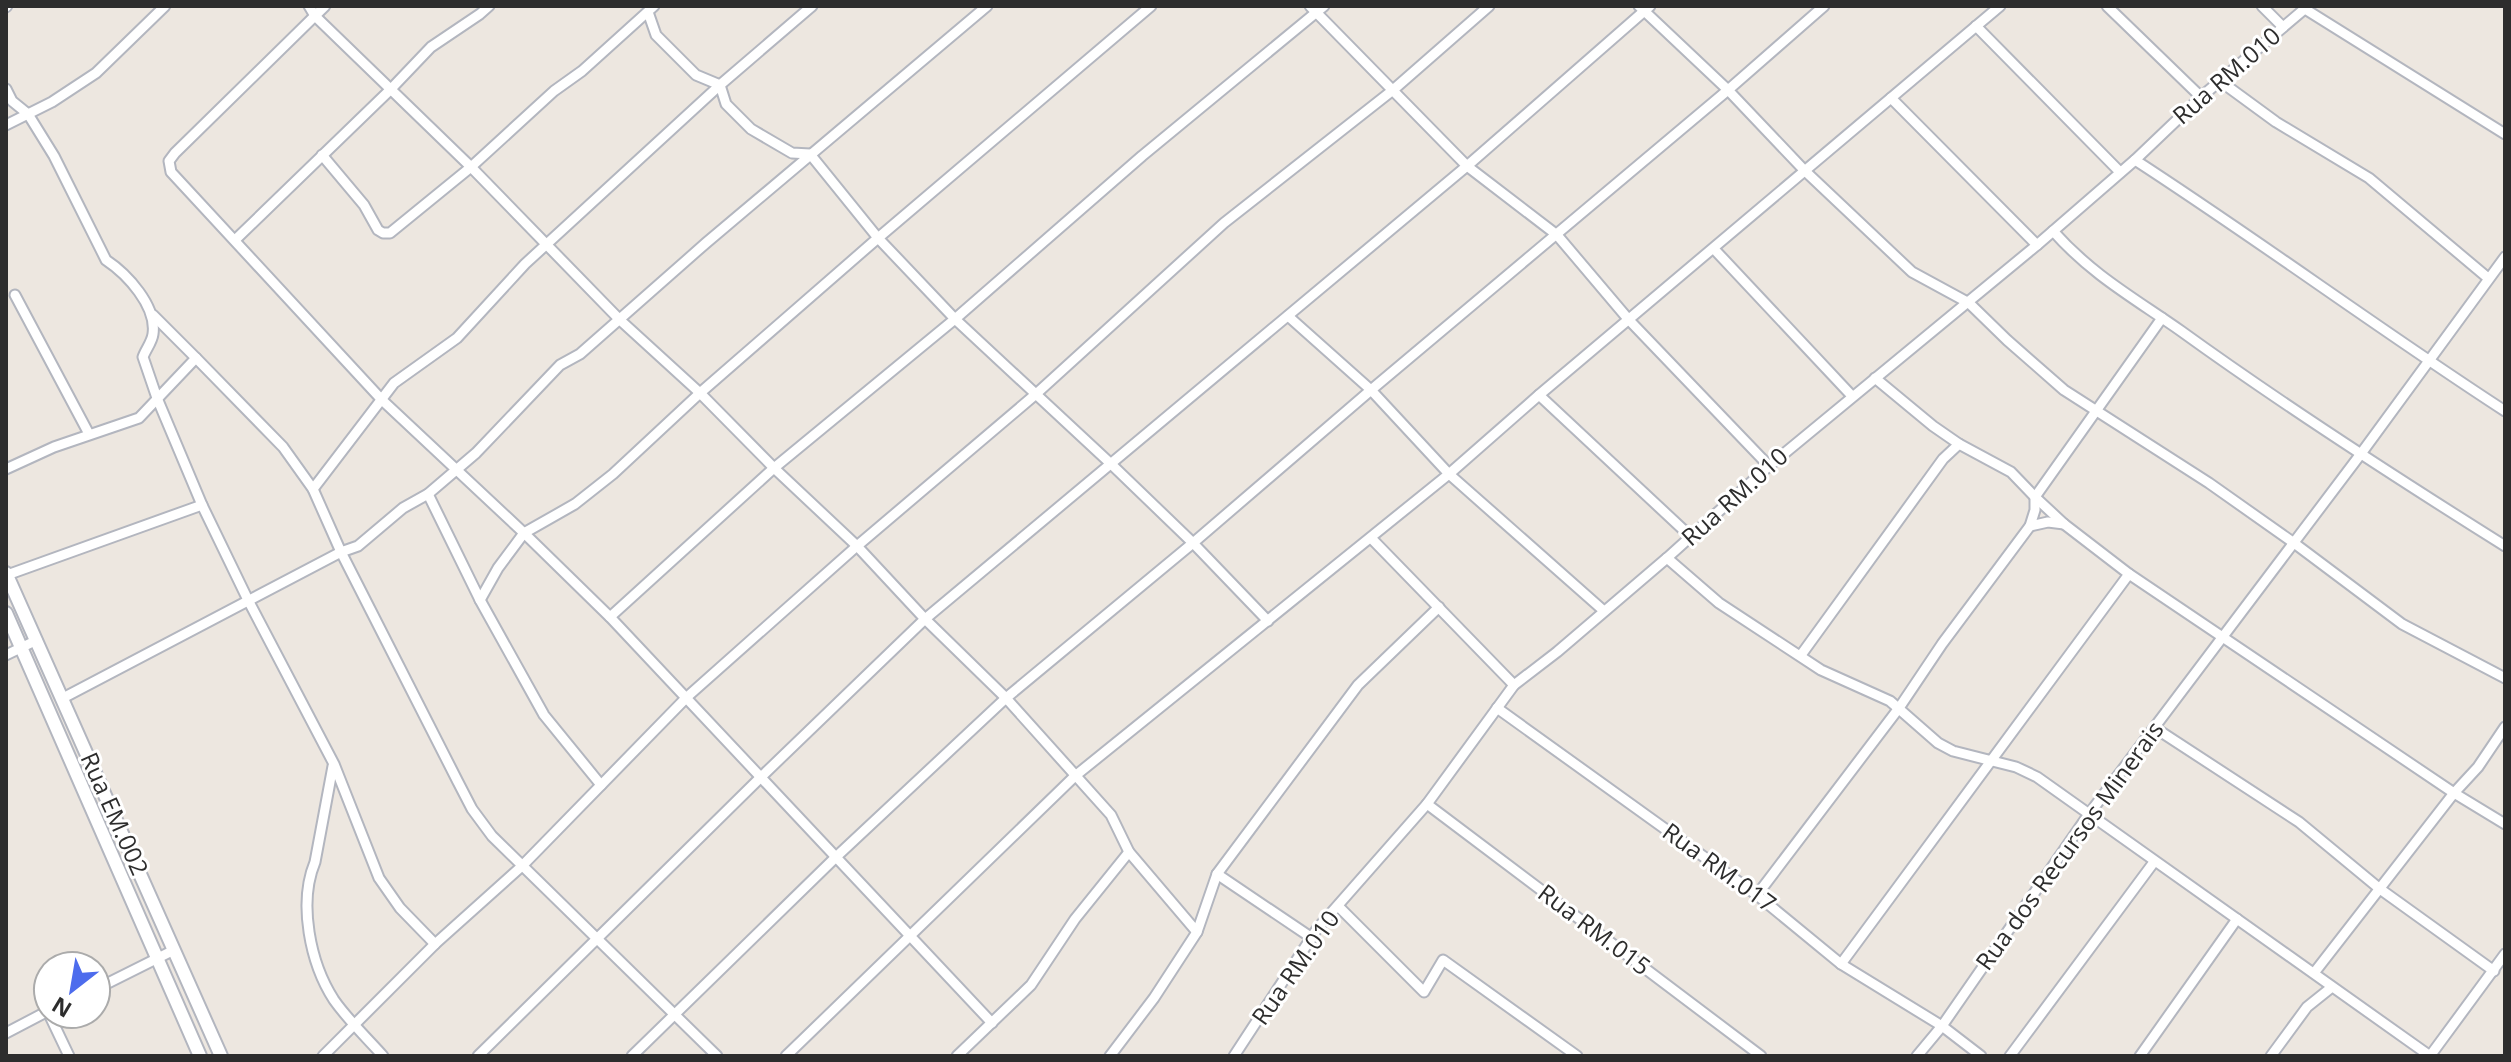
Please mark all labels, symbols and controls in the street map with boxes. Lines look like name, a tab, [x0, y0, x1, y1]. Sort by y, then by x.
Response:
street label: Rua RM.010	[2165, 19, 2287, 131]
street label: Rua RM.010	[1674, 439, 1794, 553]
street label: Rua dos Recursos Minerais	[1967, 714, 2170, 976]
street label: Rua EM.002	[74, 747, 157, 880]
street label: Rua RM.017	[1656, 814, 1783, 919]
street label: Rua RM.015	[1532, 876, 1658, 982]
street label: Rua RM.010	[1243, 903, 1346, 1031]
north arrow	[32, 950, 112, 1030]
text: N	[46, 991, 77, 1025]

